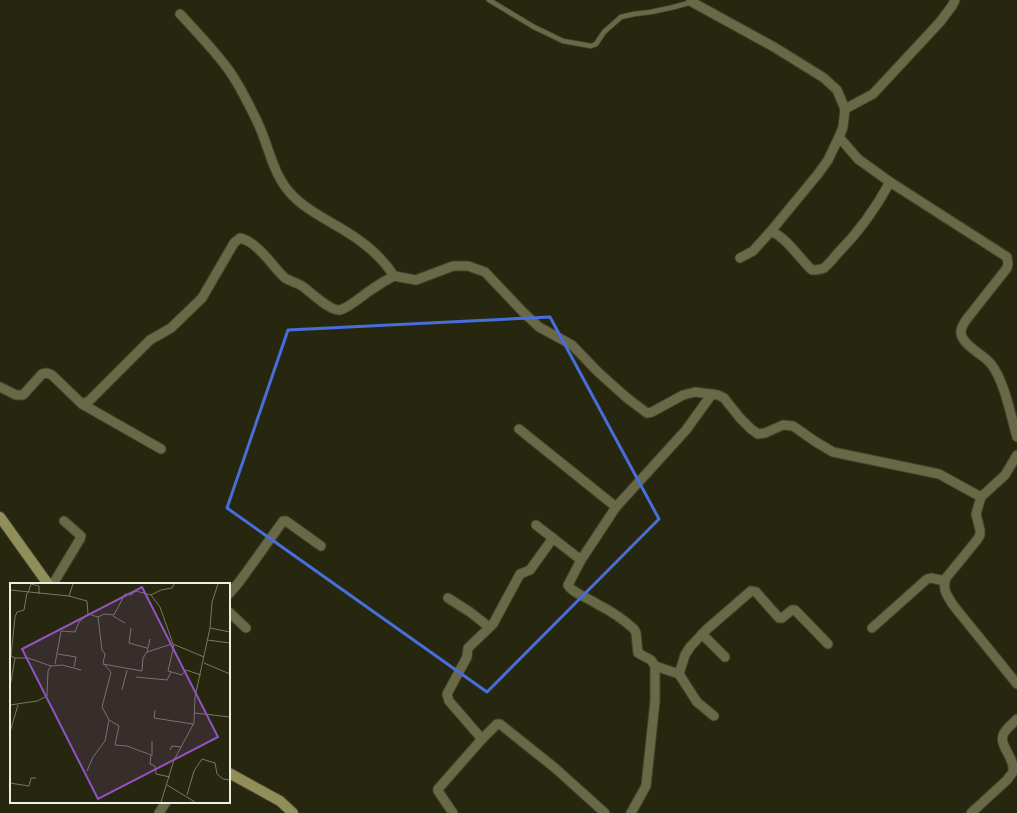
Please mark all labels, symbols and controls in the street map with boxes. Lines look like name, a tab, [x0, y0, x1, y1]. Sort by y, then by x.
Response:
inset map	[10, 583, 230, 803]

